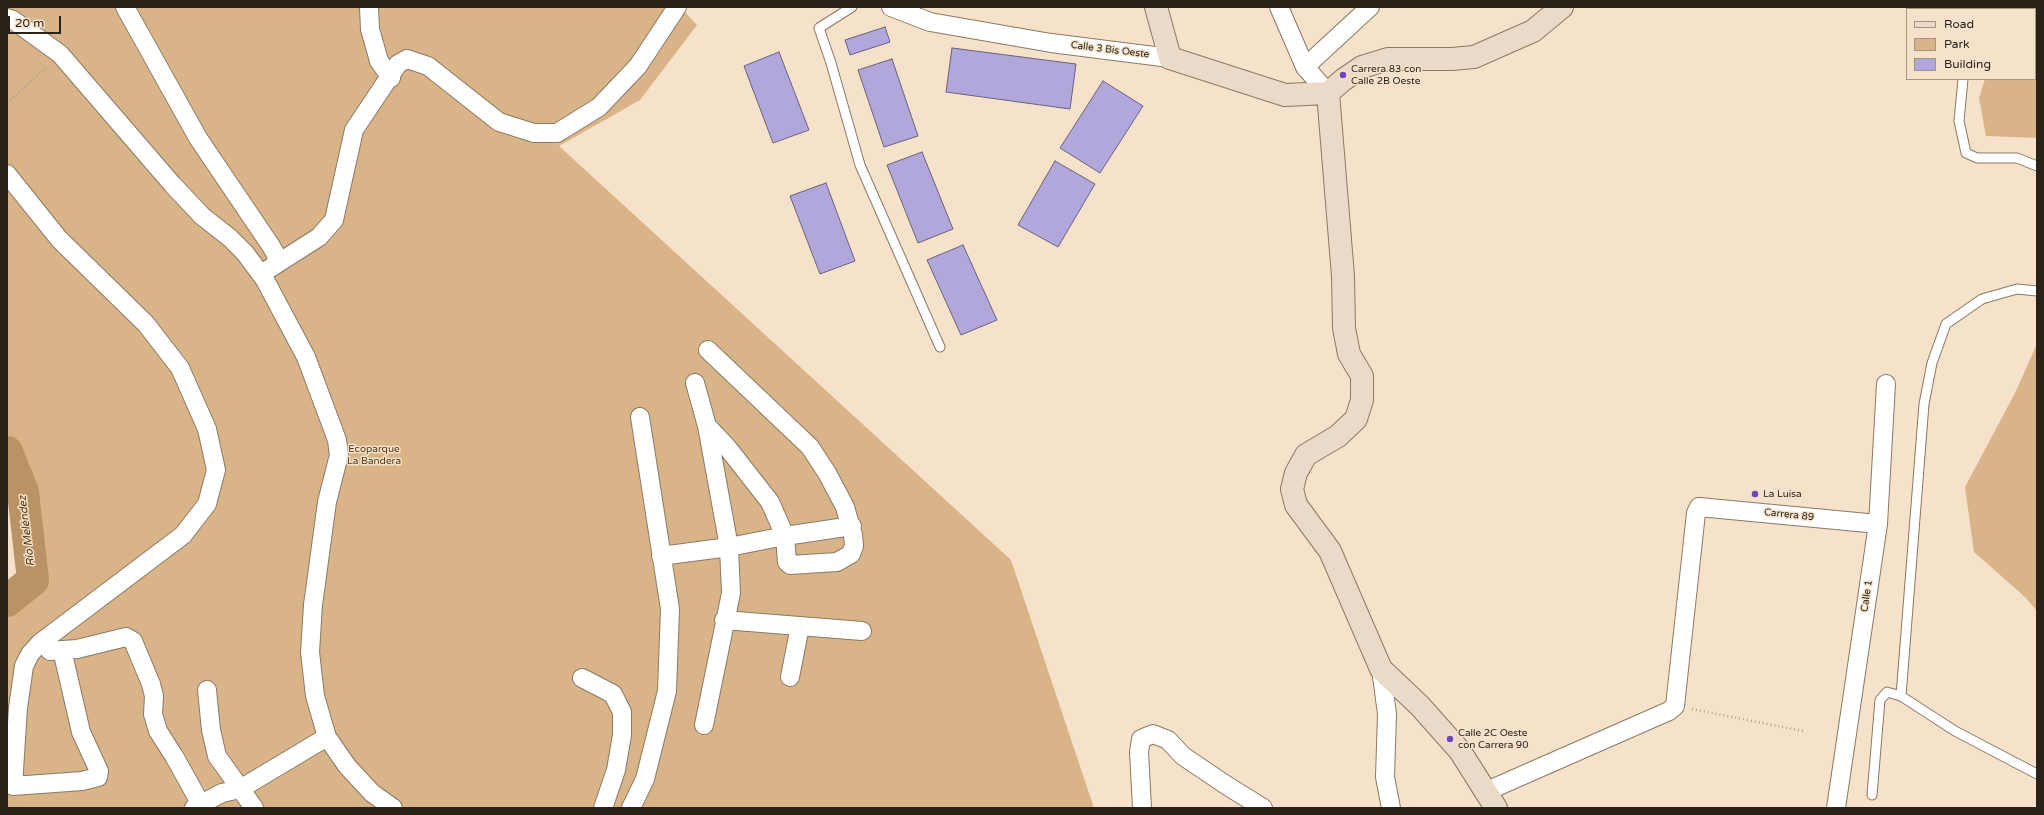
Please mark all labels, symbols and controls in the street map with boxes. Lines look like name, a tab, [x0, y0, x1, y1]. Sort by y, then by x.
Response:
scale bar	[10, 8, 63, 34]
legend	[1906, 8, 2036, 80]
text: 20 m	[15, 16, 44, 30]
text: Road	[1944, 17, 1974, 31]
text: Park	[1944, 37, 1970, 51]
street label: Calle 3 Bis Oeste	[1070, 39, 1150, 61]
text: Building	[1944, 57, 1991, 71]
place label: Carrera 83 con Calle 2B Oeste	[1351, 63, 1421, 86]
marker: Carrera 83 con Calle 2B Oeste	[1338, 70, 1348, 80]
park label: Ecoparque La Bandera	[347, 443, 401, 466]
place label: La Luisa	[1763, 488, 1802, 500]
marker: La Luisa	[1750, 489, 1760, 499]
water label: Río Meléndez	[16, 495, 38, 567]
street label: Carrera 89	[1763, 506, 1815, 524]
street label: Calle 1	[1859, 579, 1875, 613]
place label: Calle 2C Oeste con Carrera 90	[1458, 727, 1528, 750]
marker: Calle 2C Oeste con Carrera 90	[1445, 734, 1455, 744]

